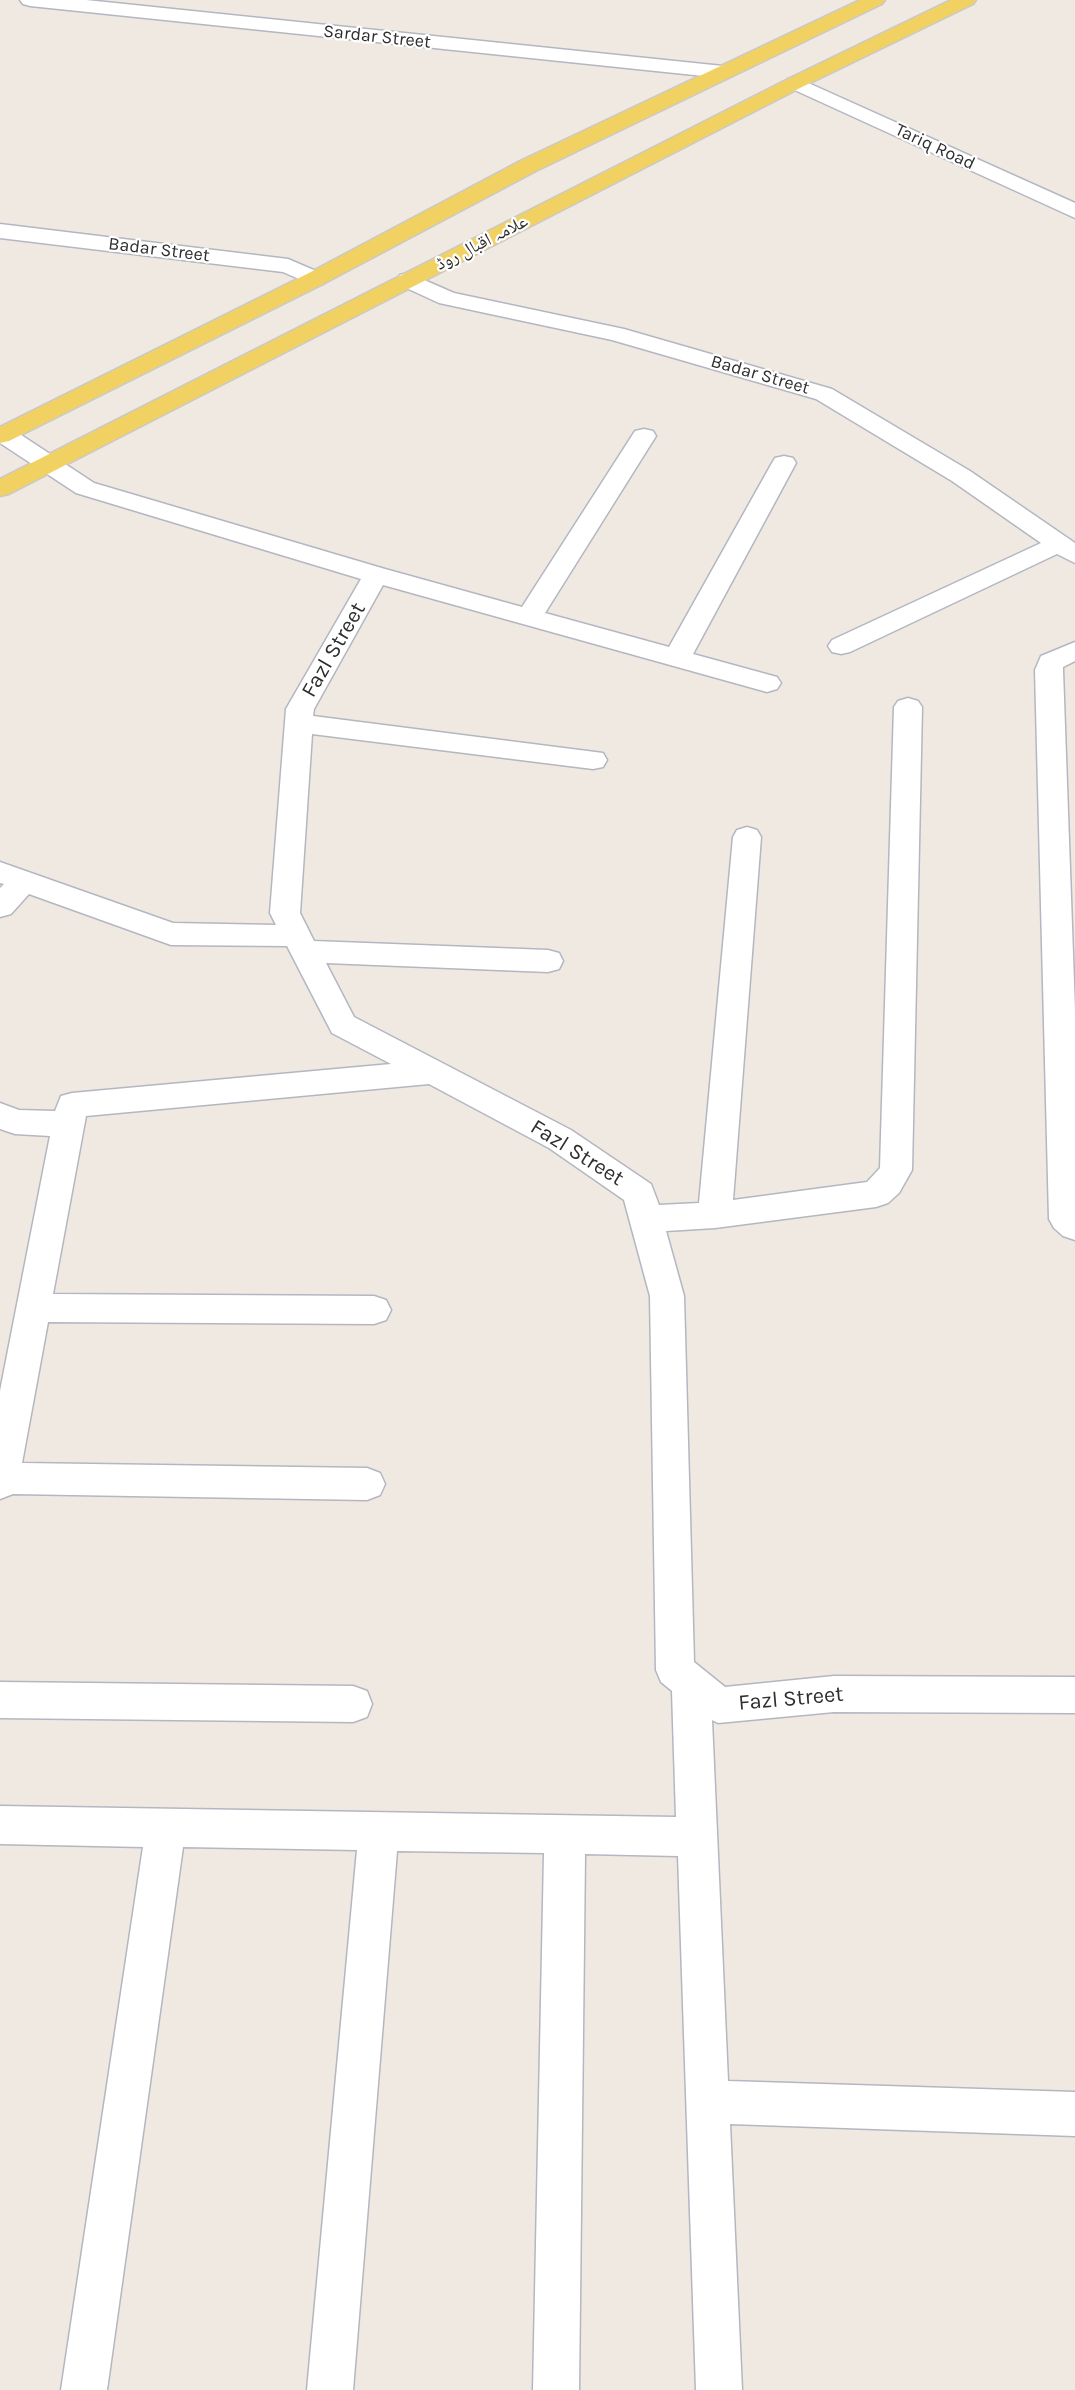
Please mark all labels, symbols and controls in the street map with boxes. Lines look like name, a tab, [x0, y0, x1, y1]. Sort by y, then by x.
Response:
street label: Sardar Street	[322, 21, 432, 53]
street label: Tariq Road	[892, 119, 978, 175]
street label: علامہ اقبال روڈ	[432, 211, 532, 275]
street label: Badar Street	[107, 233, 211, 267]
street label: Badar Street	[708, 351, 812, 399]
street label: Fazl Street	[296, 598, 372, 702]
street label: Fazl Street	[525, 1114, 629, 1192]
street label: Fazl Street	[737, 1681, 845, 1717]

